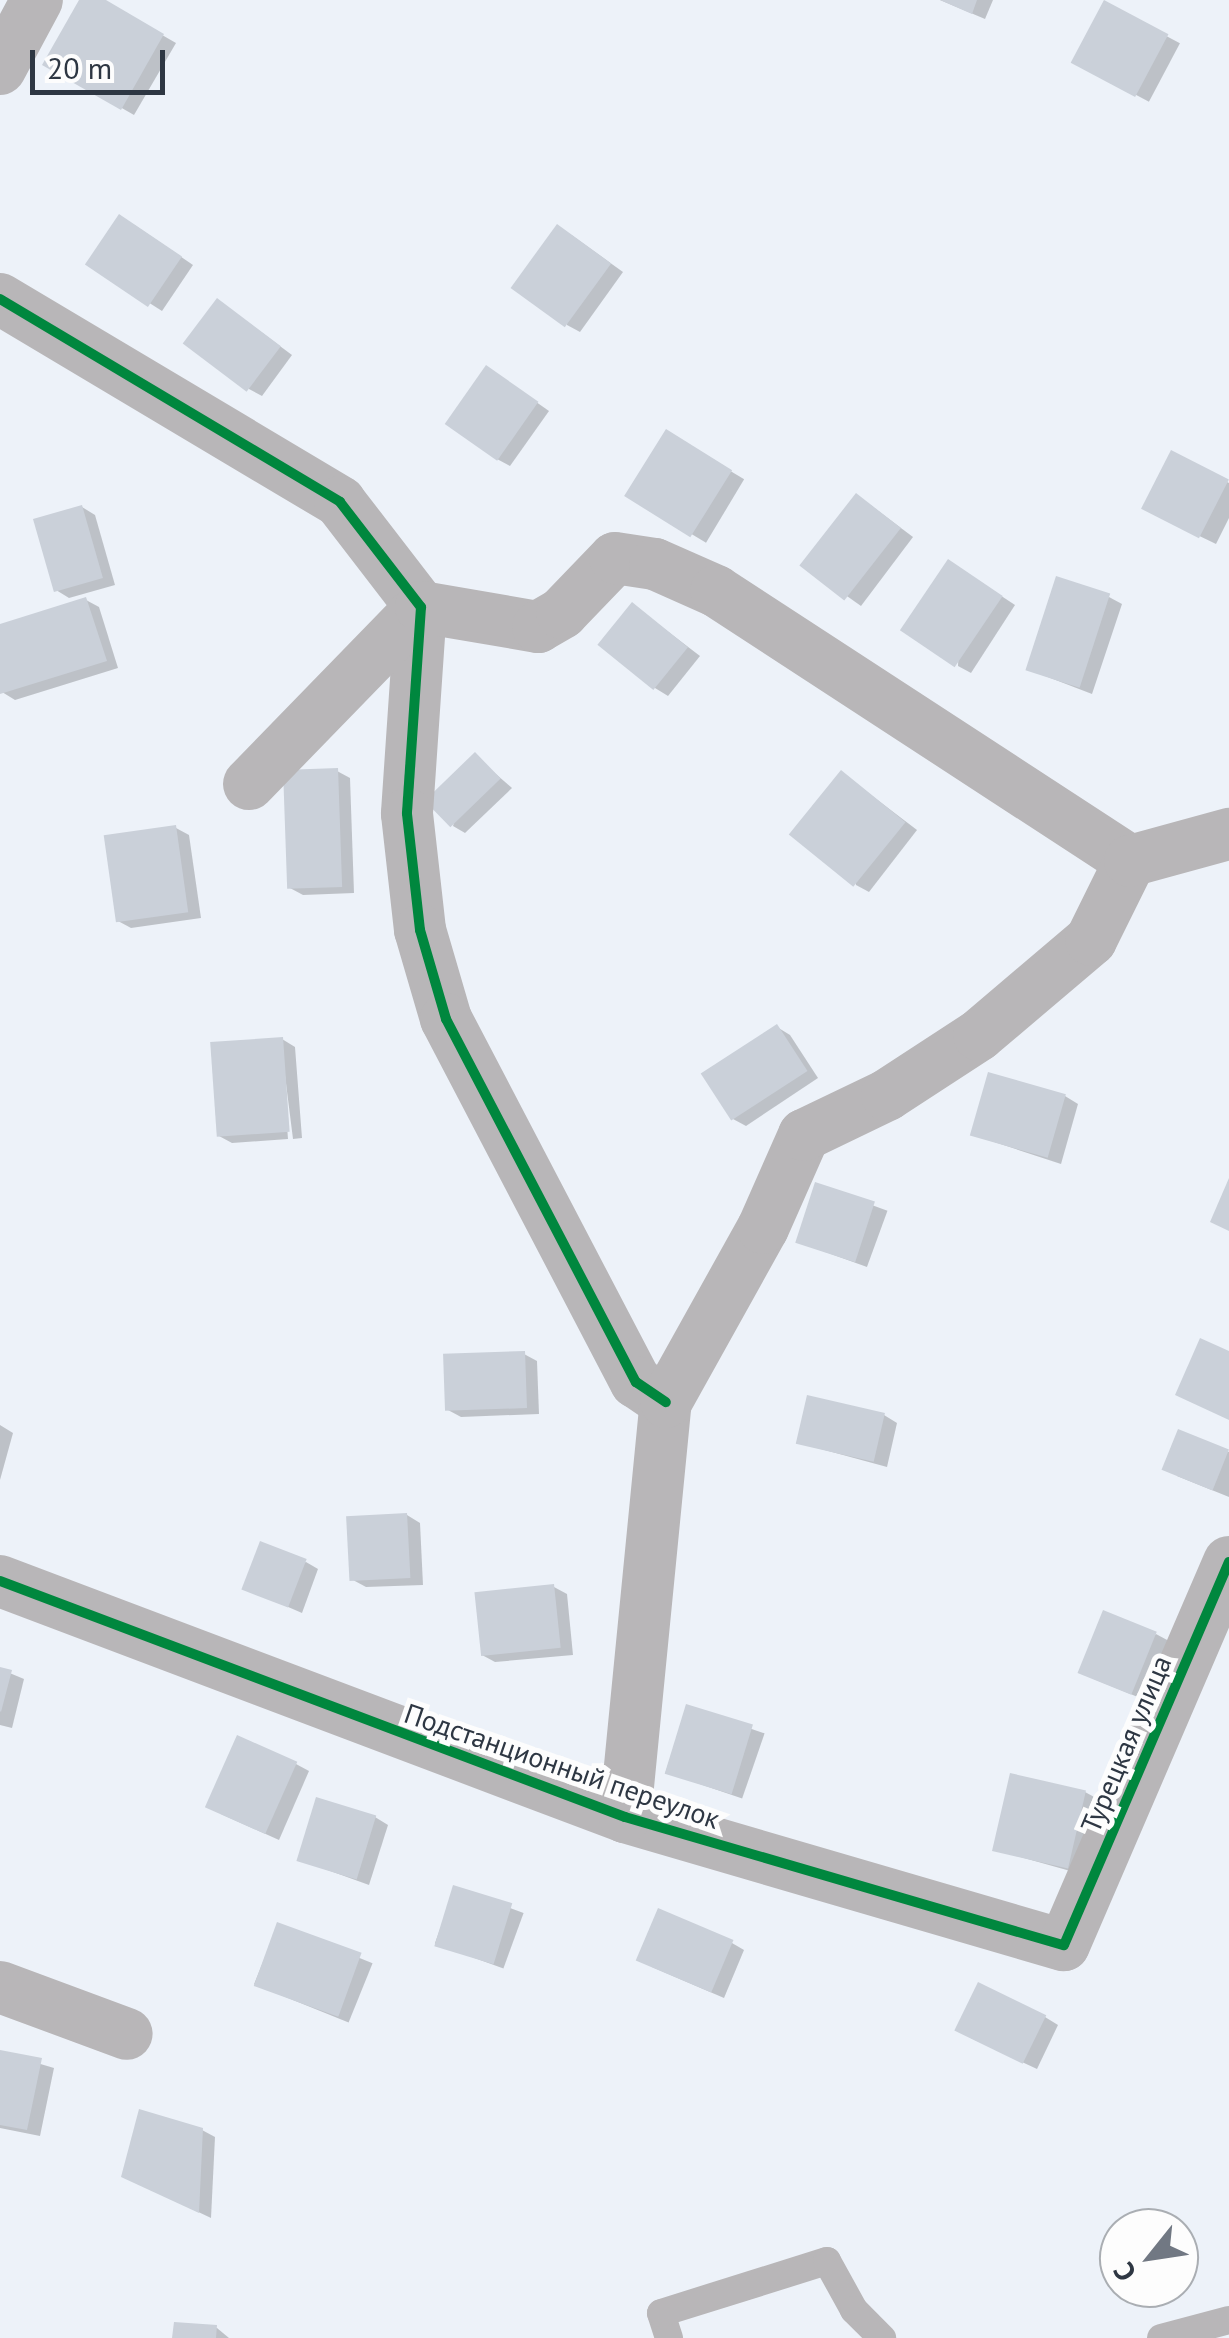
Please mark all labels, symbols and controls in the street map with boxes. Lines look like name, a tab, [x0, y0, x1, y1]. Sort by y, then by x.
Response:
scale bar	[35, 30, 170, 92]
text: 20 m	[47, 48, 112, 87]
street label: Турецкая улица	[1074, 1650, 1178, 1838]
street label: Подстанционный переулок	[400, 1696, 724, 1836]
north arrow	[1099, 2208, 1199, 2308]
text: С	[1104, 2256, 1144, 2288]

